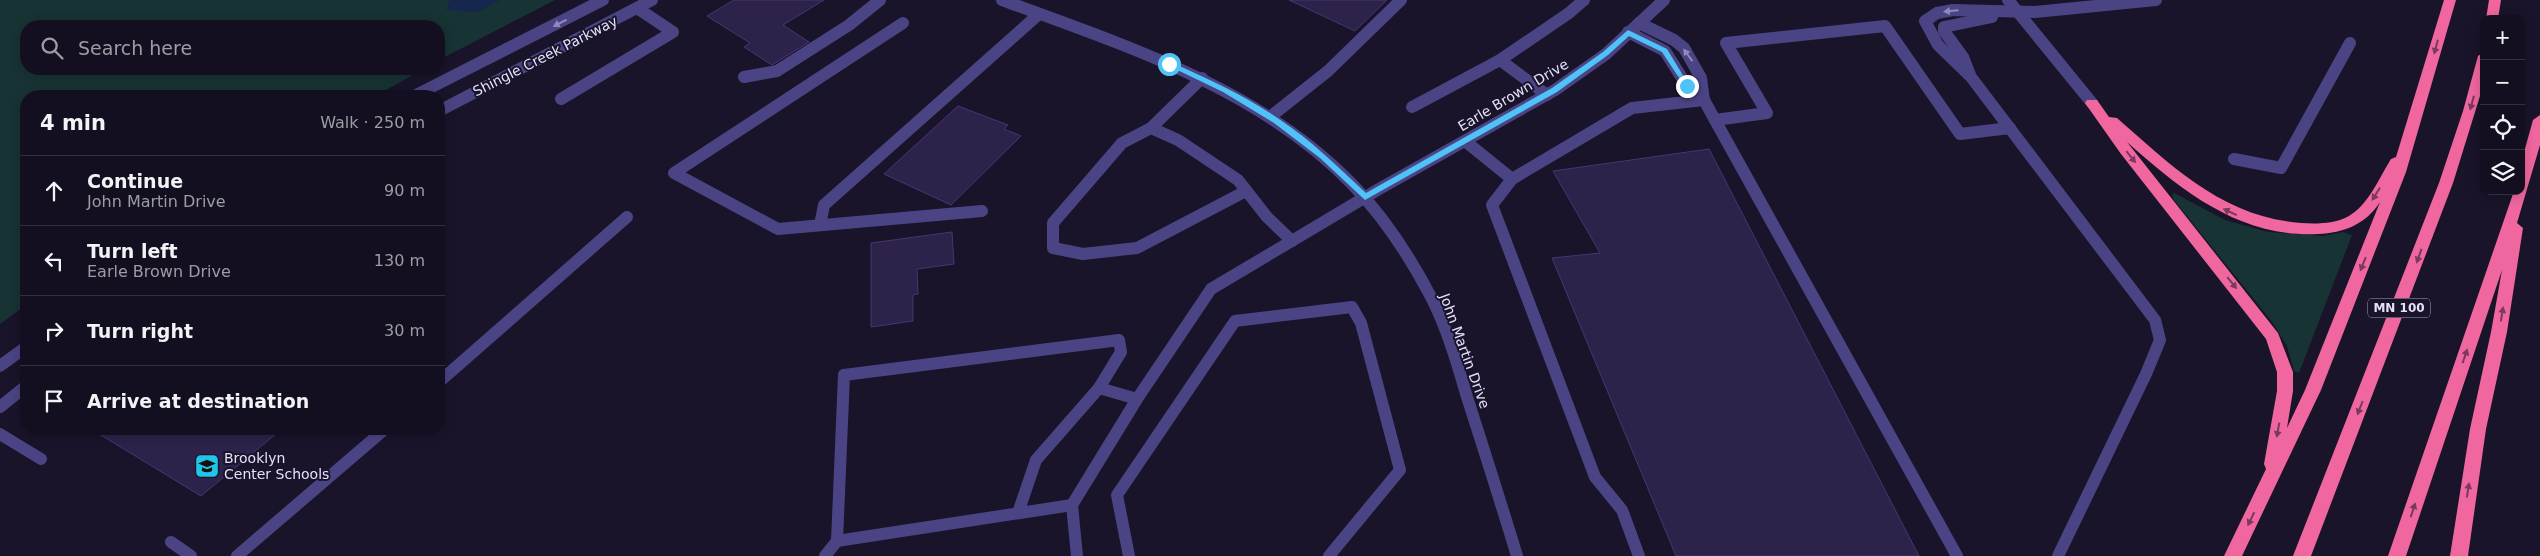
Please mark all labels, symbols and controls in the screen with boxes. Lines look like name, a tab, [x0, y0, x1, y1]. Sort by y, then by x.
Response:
one-way arrow	[1943, 7, 1959, 15]
street label: Shingle Creek Parkway	[470, 13, 620, 99]
map controls	[2480, 15, 2525, 195]
button: +	[2480, 15, 2525, 60]
one-way arrow	[552, 19, 567, 27]
search box	[20, 20, 445, 75]
icon: search	[38, 34, 66, 62]
text: Search here	[78, 37, 192, 59]
one-way arrow	[2432, 39, 2440, 54]
one-way arrow	[1683, 48, 1693, 62]
route start	[1158, 53, 1181, 76]
street label: Earle Brown Drive	[1455, 56, 1571, 134]
button: −	[2480, 60, 2525, 105]
route end	[1676, 75, 1699, 98]
one-way arrow	[2468, 95, 2476, 111]
button: locate	[2480, 105, 2525, 150]
text: 4 min	[40, 111, 106, 135]
text: Walk · 250 m	[320, 113, 425, 132]
one-way arrow	[2125, 150, 2136, 163]
button: layers	[2480, 150, 2525, 195]
text: Continue	[87, 170, 183, 192]
icon: ahead	[40, 177, 68, 205]
text: 90 m	[384, 181, 425, 200]
one-way arrow	[2372, 187, 2381, 200]
text: John Martin Drive	[87, 192, 226, 211]
one-way arrow	[2223, 208, 2237, 216]
text: Turn left	[87, 240, 178, 262]
icon: left	[40, 247, 68, 275]
one-way arrow	[2415, 249, 2422, 264]
text: 130 m	[374, 251, 425, 270]
one-way arrow	[2359, 257, 2367, 272]
text: Earle Brown Drive	[87, 262, 231, 281]
one-way arrow	[2227, 276, 2238, 289]
street label: John Martin Drive	[1436, 290, 1493, 411]
road number: MN 100	[2368, 298, 2430, 318]
one-way arrow	[2499, 305, 2507, 321]
icon: right	[40, 317, 68, 345]
text: Turn right	[87, 320, 193, 342]
text: 30 m	[384, 321, 425, 340]
one-way arrow	[2461, 348, 2469, 363]
icon: arrive	[40, 387, 68, 415]
text: Arrive at destination	[87, 390, 309, 412]
one-way arrow	[2355, 401, 2363, 415]
one-way arrow	[2273, 422, 2281, 438]
place label: Brooklyn Center Schools	[224, 450, 329, 482]
school or university icon: Brooklyn Center Schools	[194, 453, 220, 479]
one-way arrow	[2464, 482, 2472, 498]
one-way arrow	[2410, 502, 2417, 517]
one-way arrow	[2247, 512, 2255, 527]

